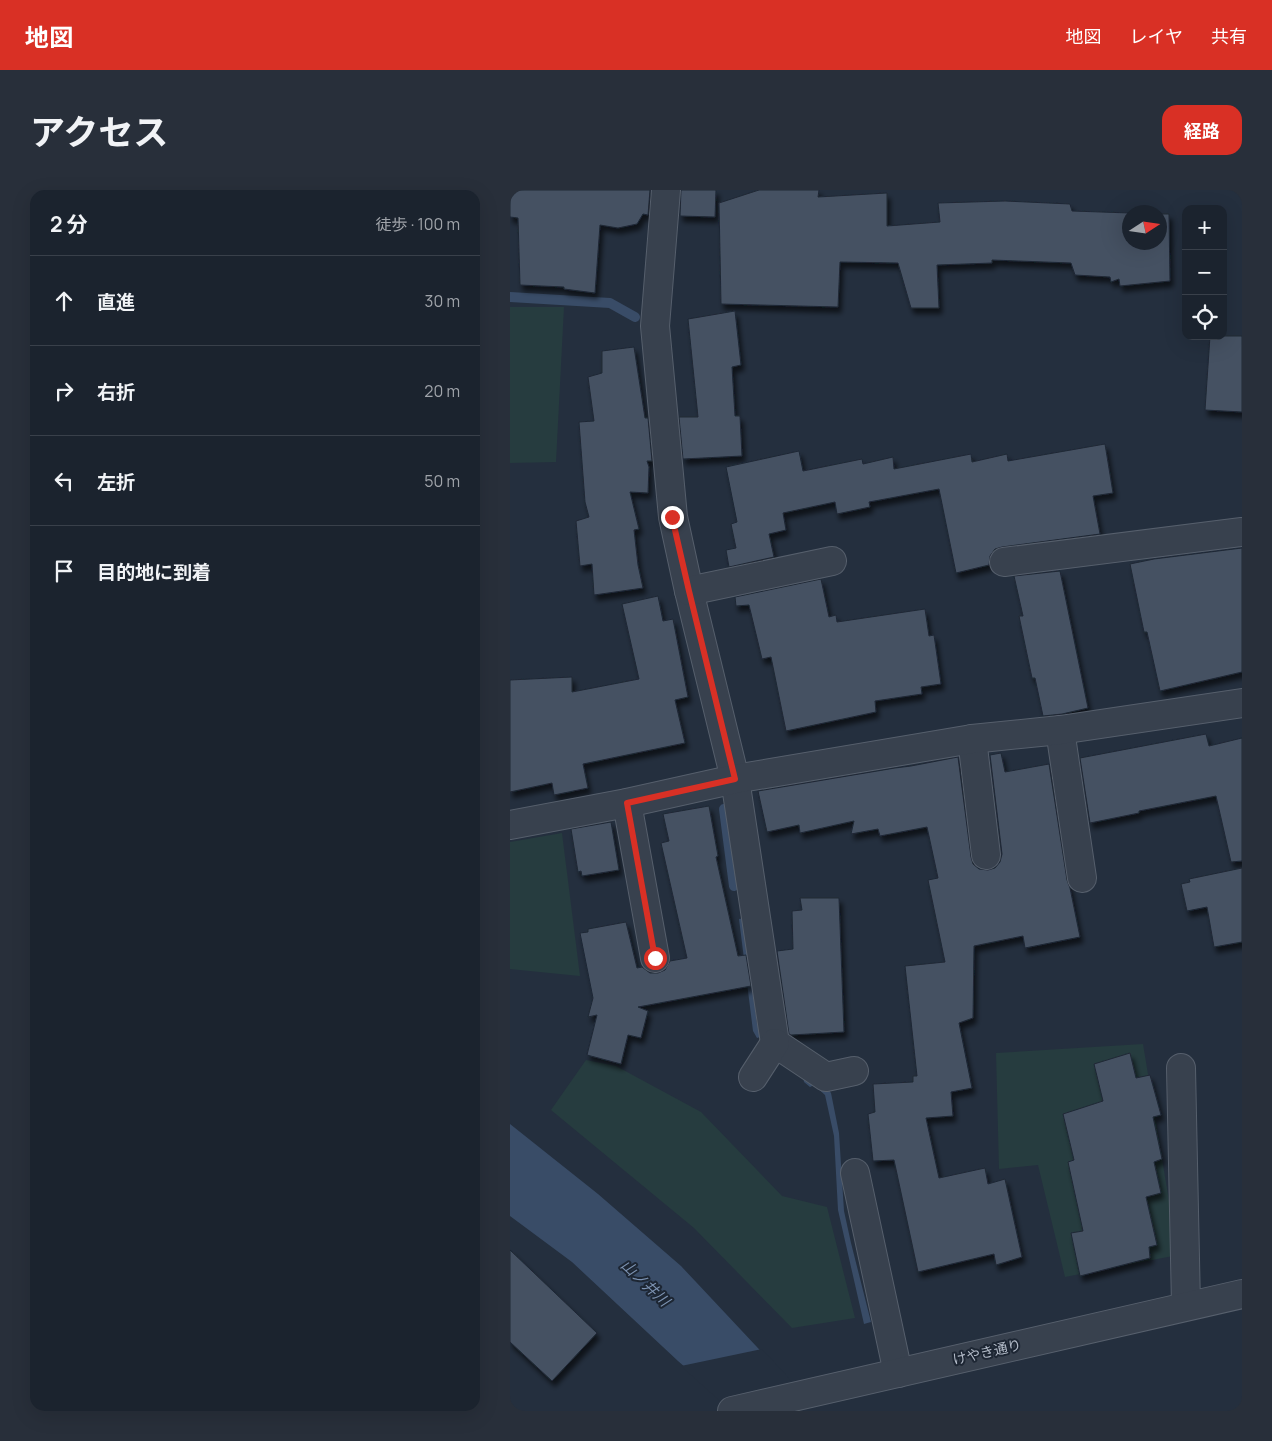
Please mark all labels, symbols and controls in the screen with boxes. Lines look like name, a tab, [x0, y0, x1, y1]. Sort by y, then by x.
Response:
text: 地図	[25, 20, 73, 53]
text: 地図	[1066, 24, 1102, 48]
text: レイヤ	[1130, 24, 1183, 48]
text: 共有	[1211, 24, 1247, 48]
button: 経路	[1162, 105, 1242, 155]
text: アクセス	[30, 108, 168, 156]
north arrow	[1122, 205, 1167, 250]
map controls	[1182, 205, 1227, 340]
button: +	[1182, 205, 1227, 250]
text: 2 分	[50, 210, 88, 238]
text: 徒歩 · 100 m	[375, 213, 460, 235]
button: −	[1182, 250, 1227, 295]
icon: ahead	[50, 287, 78, 315]
text: 直進	[97, 289, 135, 315]
text: 30 m	[425, 290, 460, 312]
button: locate	[1182, 295, 1227, 340]
icon: right	[50, 377, 78, 405]
text: 右折	[97, 379, 135, 405]
text: 20 m	[424, 380, 460, 402]
icon: left	[50, 467, 78, 495]
text: 左折	[97, 469, 135, 495]
text: 50 m	[424, 470, 460, 492]
route end	[661, 506, 684, 529]
icon: arrive	[50, 557, 78, 585]
text: 目的地に到着	[97, 559, 211, 585]
route start	[644, 947, 667, 970]
water label: 山ノ井川	[616, 1254, 676, 1312]
street label: けやき通り	[951, 1334, 1023, 1369]

